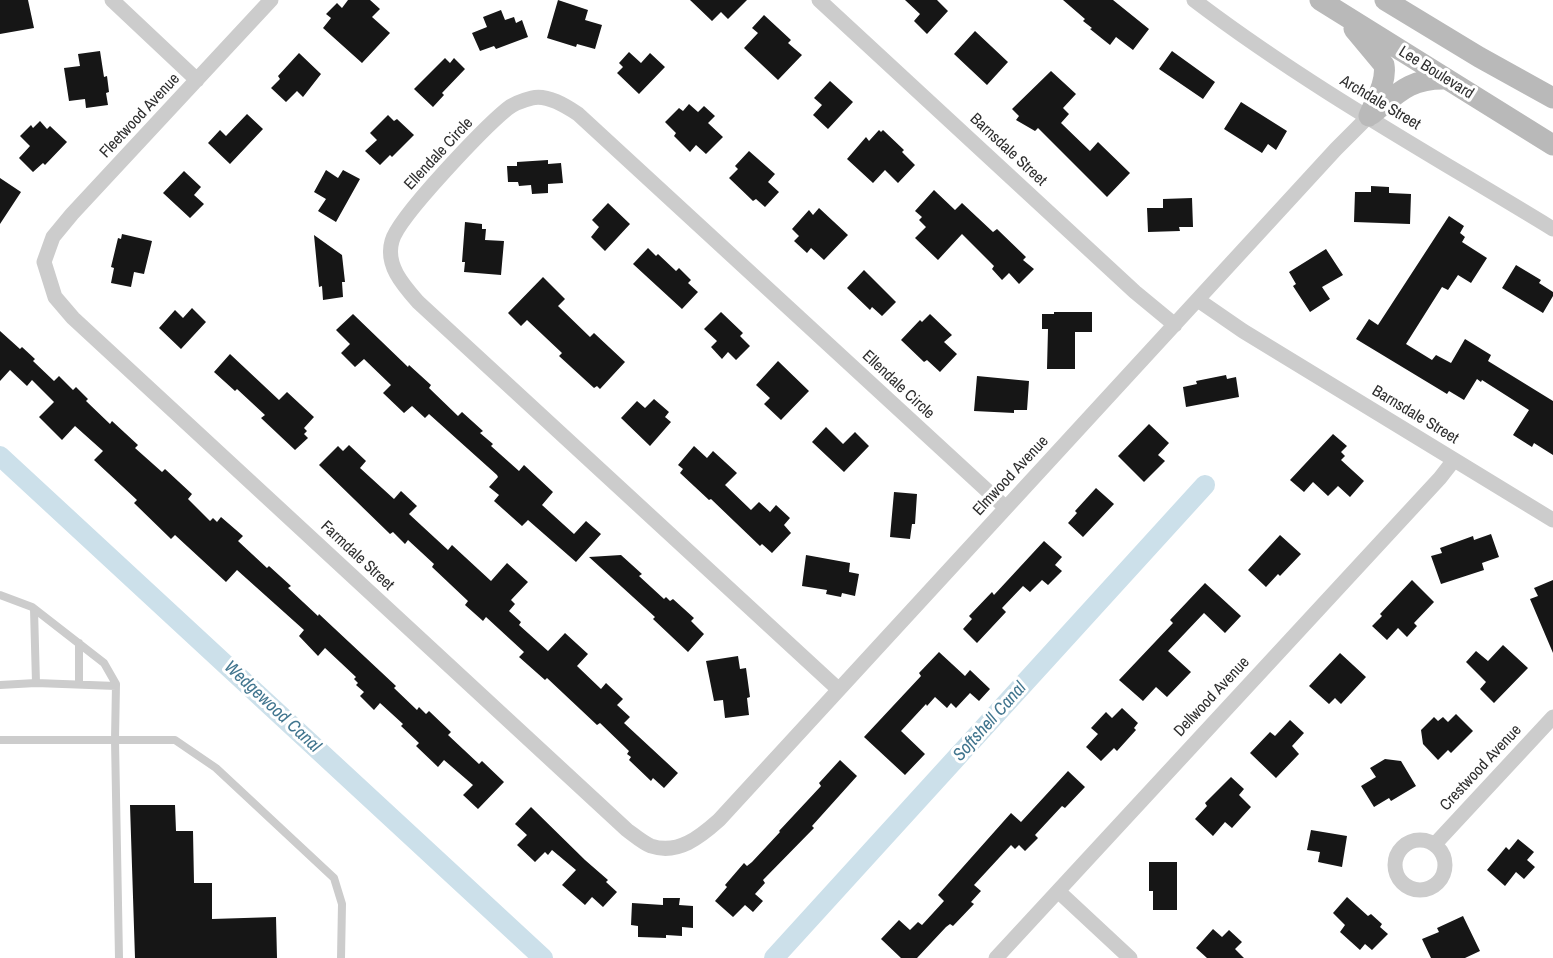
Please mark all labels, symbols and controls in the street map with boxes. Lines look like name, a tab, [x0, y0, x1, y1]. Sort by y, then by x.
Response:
street label: Lee Boulevard	[1395, 42, 1477, 104]
street label: Fleetwood Avenue	[96, 70, 184, 162]
street label: Archdale Street	[1336, 71, 1424, 135]
street label: Barnsdale Street	[966, 110, 1050, 190]
street label: Ellendale Circle	[401, 114, 477, 194]
street label: Ellendale Circle	[858, 347, 938, 423]
street label: Barnsdale Street	[1368, 382, 1462, 448]
street label: Elmwood Avenue	[969, 432, 1053, 520]
street label: Farmdale Street	[316, 517, 398, 595]
street label: Dellwood Avenue	[1170, 653, 1254, 741]
water label: Wedgewood Canal	[219, 657, 325, 757]
water label: Softshell Canal	[949, 678, 1031, 766]
street label: Crestwood Avenue	[1436, 721, 1526, 815]

